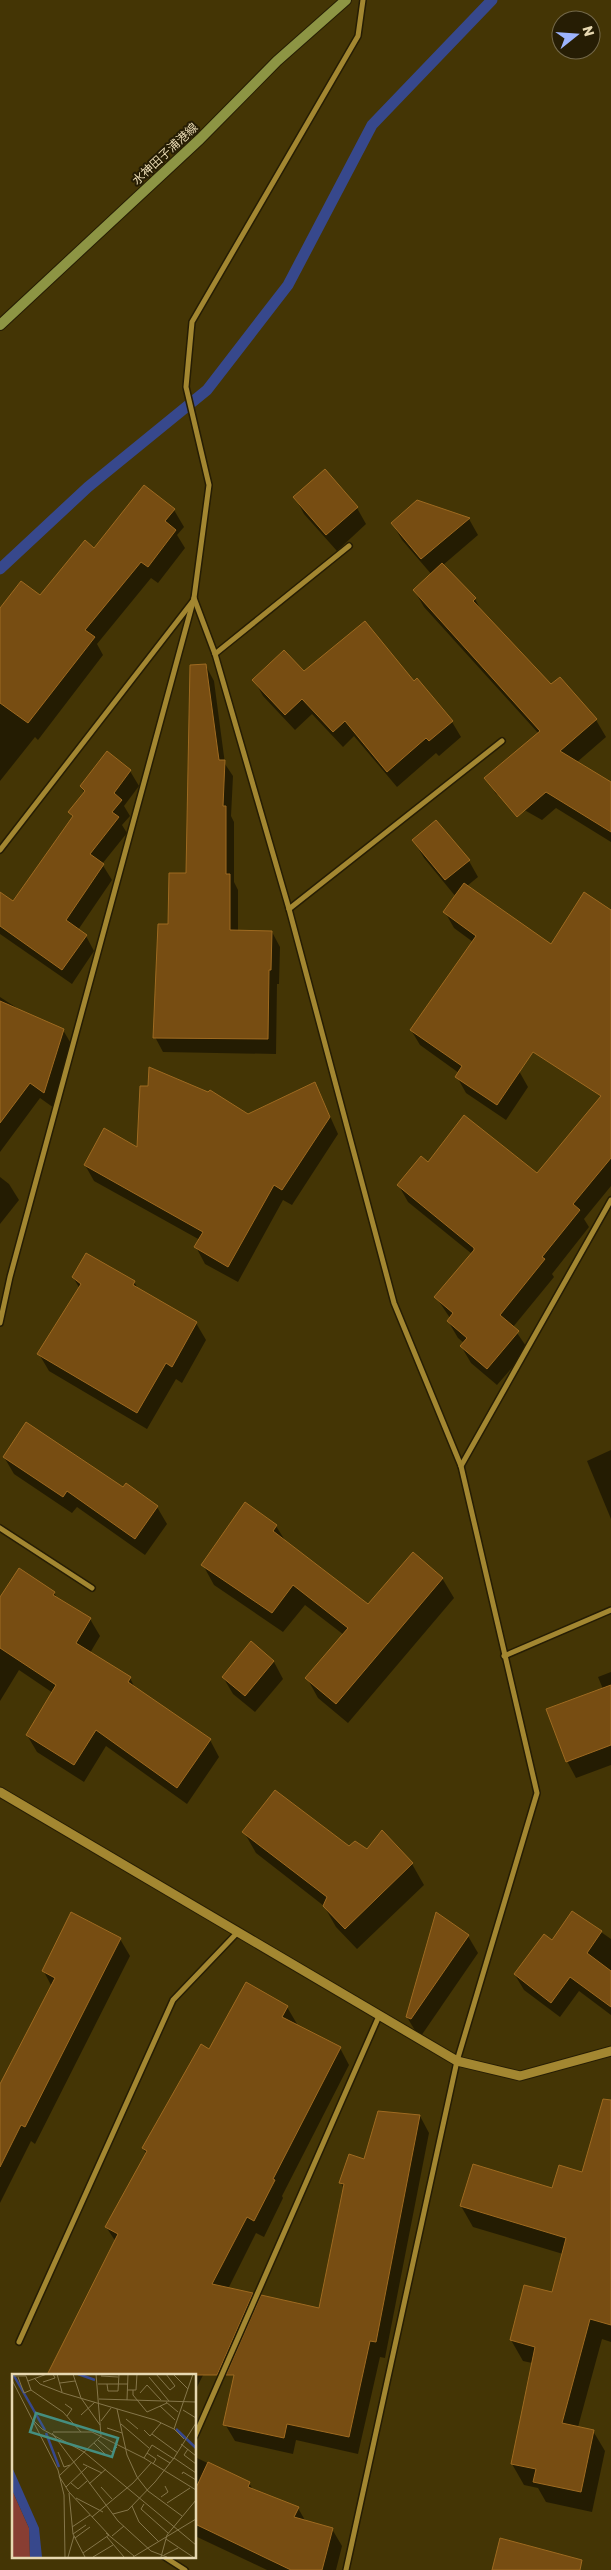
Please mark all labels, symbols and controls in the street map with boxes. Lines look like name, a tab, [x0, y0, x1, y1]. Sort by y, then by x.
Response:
north arrow	[551, 10, 601, 60]
text: N	[578, 24, 598, 39]
street label: 水神田子浦港線	[130, 120, 200, 188]
inset map	[12, 2374, 196, 2558]

